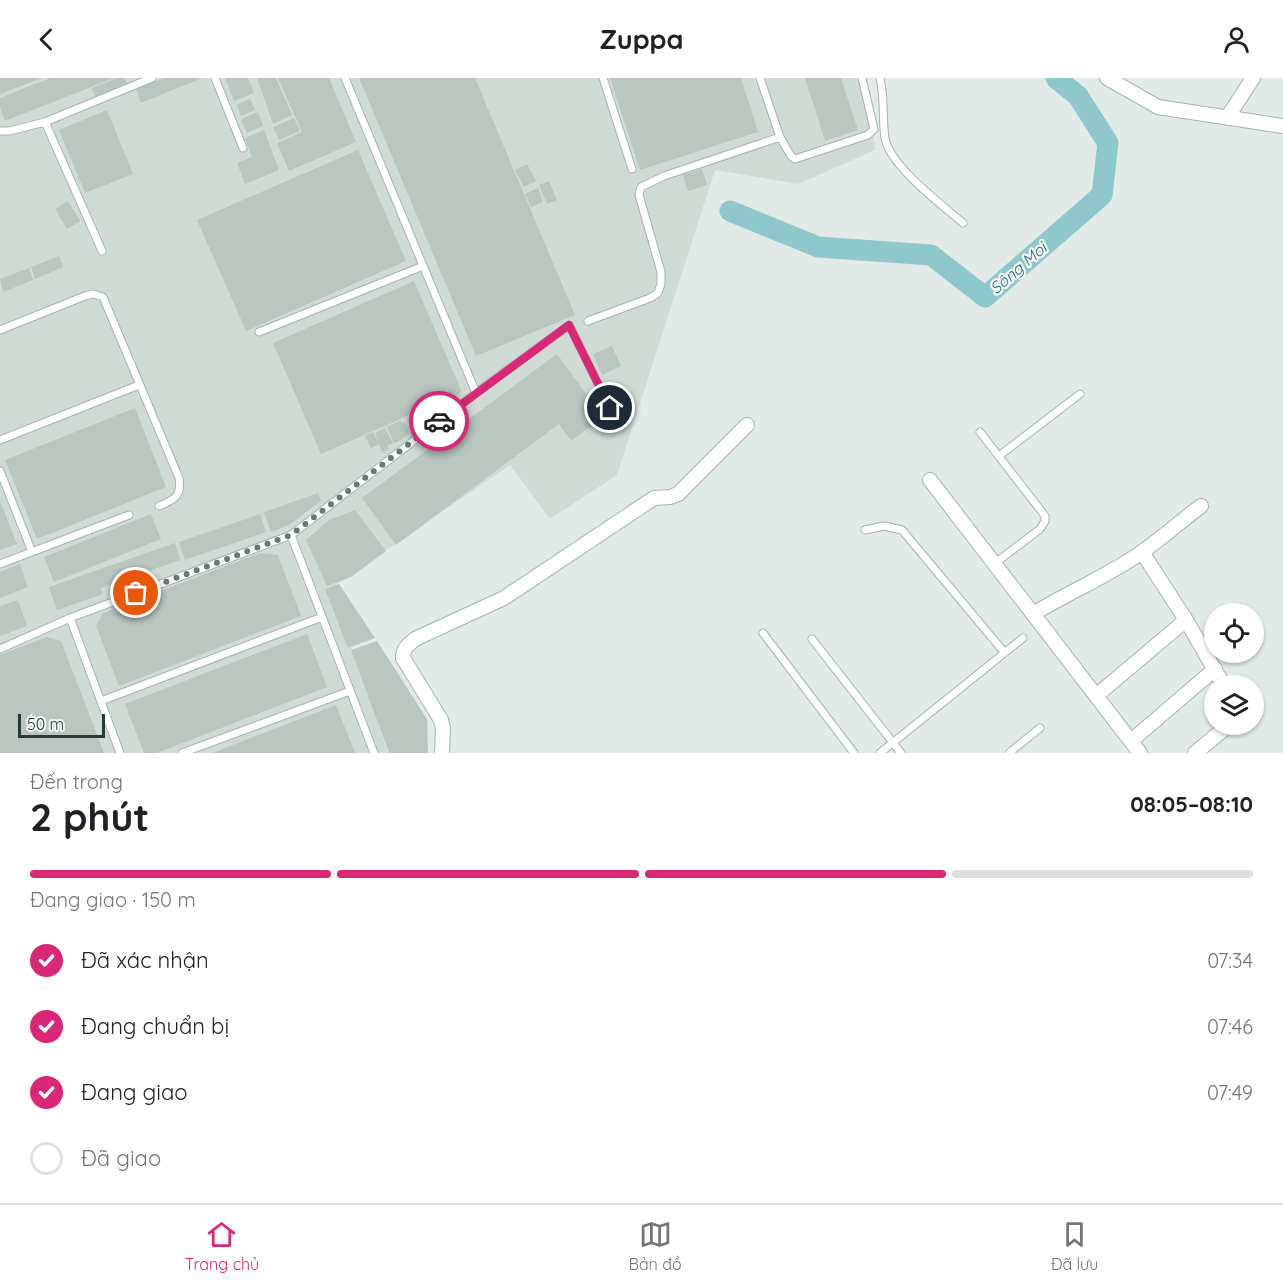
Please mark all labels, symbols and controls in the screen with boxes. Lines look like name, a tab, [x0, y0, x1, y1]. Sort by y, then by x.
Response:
text: Zuppa	[599, 22, 684, 56]
icon: back	[30, 23, 63, 56]
icon: person	[1220, 23, 1253, 56]
water label: Sông Moi	[986, 237, 1052, 298]
pin	[584, 382, 635, 433]
courier	[409, 391, 469, 451]
icon: home	[593, 391, 626, 424]
icon: car	[423, 405, 456, 438]
pin	[110, 567, 161, 618]
icon: bag	[119, 576, 152, 609]
map controls	[1204, 603, 1264, 735]
button: locate	[1204, 603, 1264, 663]
button: layers	[1204, 675, 1264, 735]
scale bar	[18, 711, 105, 738]
text: 50 m	[27, 714, 64, 734]
text: Đến trong	[30, 769, 123, 794]
text: 08:05–08:10	[1130, 790, 1253, 818]
text: 2 phút	[30, 792, 149, 841]
text: Đang giao · 150 m	[30, 887, 196, 912]
icon: check	[30, 944, 63, 977]
text: Đã xác nhận	[81, 946, 209, 974]
text: 07:34	[1207, 948, 1253, 973]
icon: check	[30, 1010, 63, 1043]
text: Đang chuẩn bị	[81, 1012, 229, 1040]
text: 07:46	[1207, 1014, 1253, 1039]
icon: check	[30, 1076, 63, 1109]
text: Đang giao	[81, 1078, 188, 1106]
text: 07:49	[1207, 1080, 1253, 1105]
text: Đã giao	[81, 1144, 161, 1172]
tab: Trang chủ	[185, 1218, 259, 1274]
tab: Bản đồ	[628, 1218, 682, 1274]
tab: Đã lưu	[1051, 1218, 1098, 1274]

